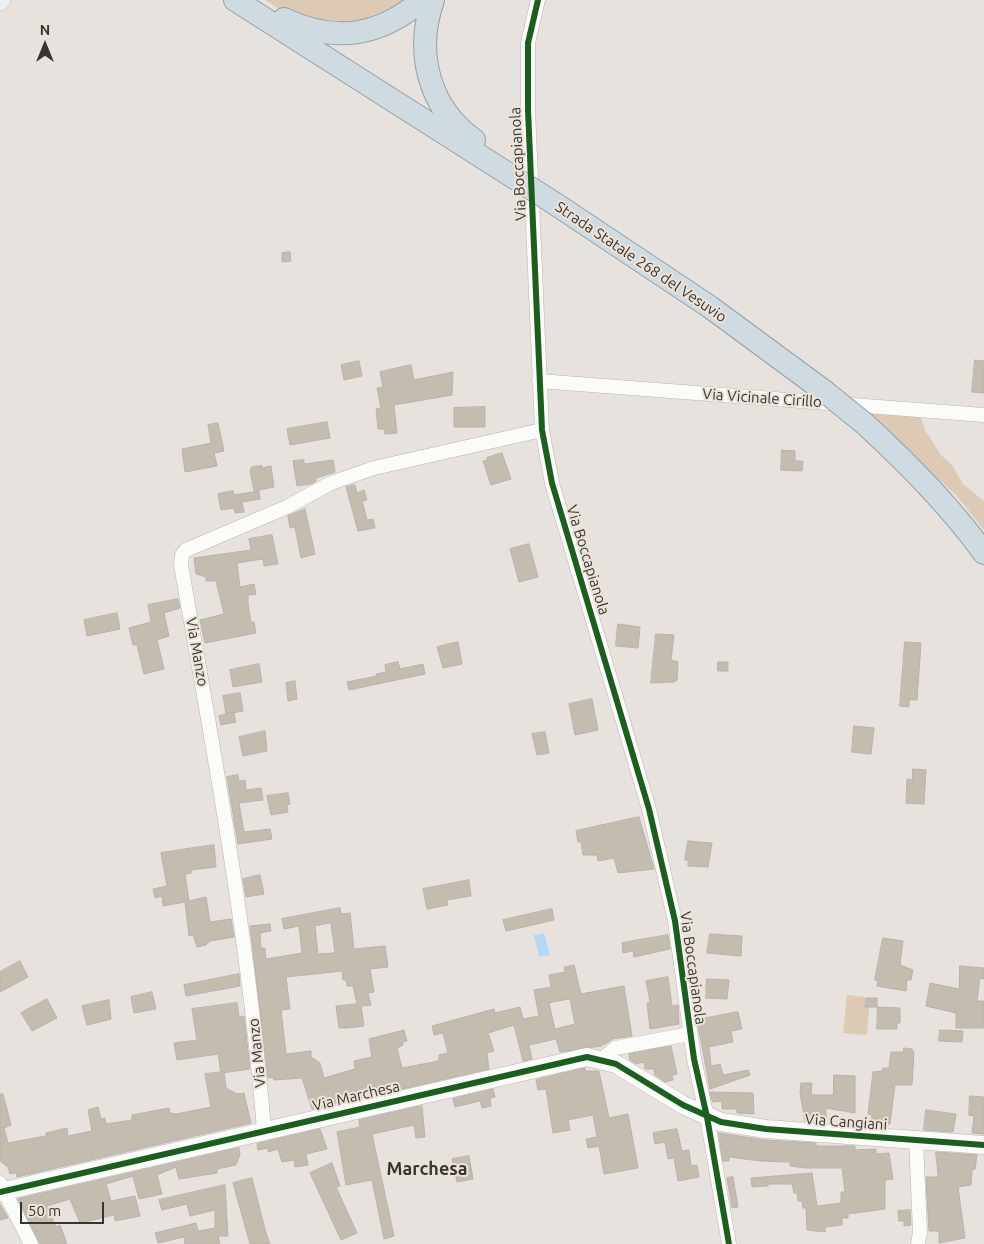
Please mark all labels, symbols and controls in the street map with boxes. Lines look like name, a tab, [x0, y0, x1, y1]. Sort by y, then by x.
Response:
north arrow	[20, 20, 70, 70]
text: N	[40, 22, 50, 38]
street label: Via Boccapianola	[506, 107, 530, 221]
street label: Strada Statale 268 del Vesuvio	[552, 198, 730, 326]
street label: Via Vicinale Cirillo	[702, 385, 822, 411]
street label: Via Boccapianola	[563, 503, 613, 617]
street label: Via Manzo	[182, 616, 212, 688]
street label: Via Boccapianola	[676, 910, 710, 1026]
street label: Via Manzo	[244, 1017, 270, 1089]
street label: Via Marchesa	[310, 1077, 402, 1115]
street label: Via Cangiani	[804, 1110, 888, 1134]
district label: Marchesa	[386, 1158, 468, 1180]
scale bar	[22, 1192, 106, 1224]
text: 50 m	[28, 1202, 61, 1219]

